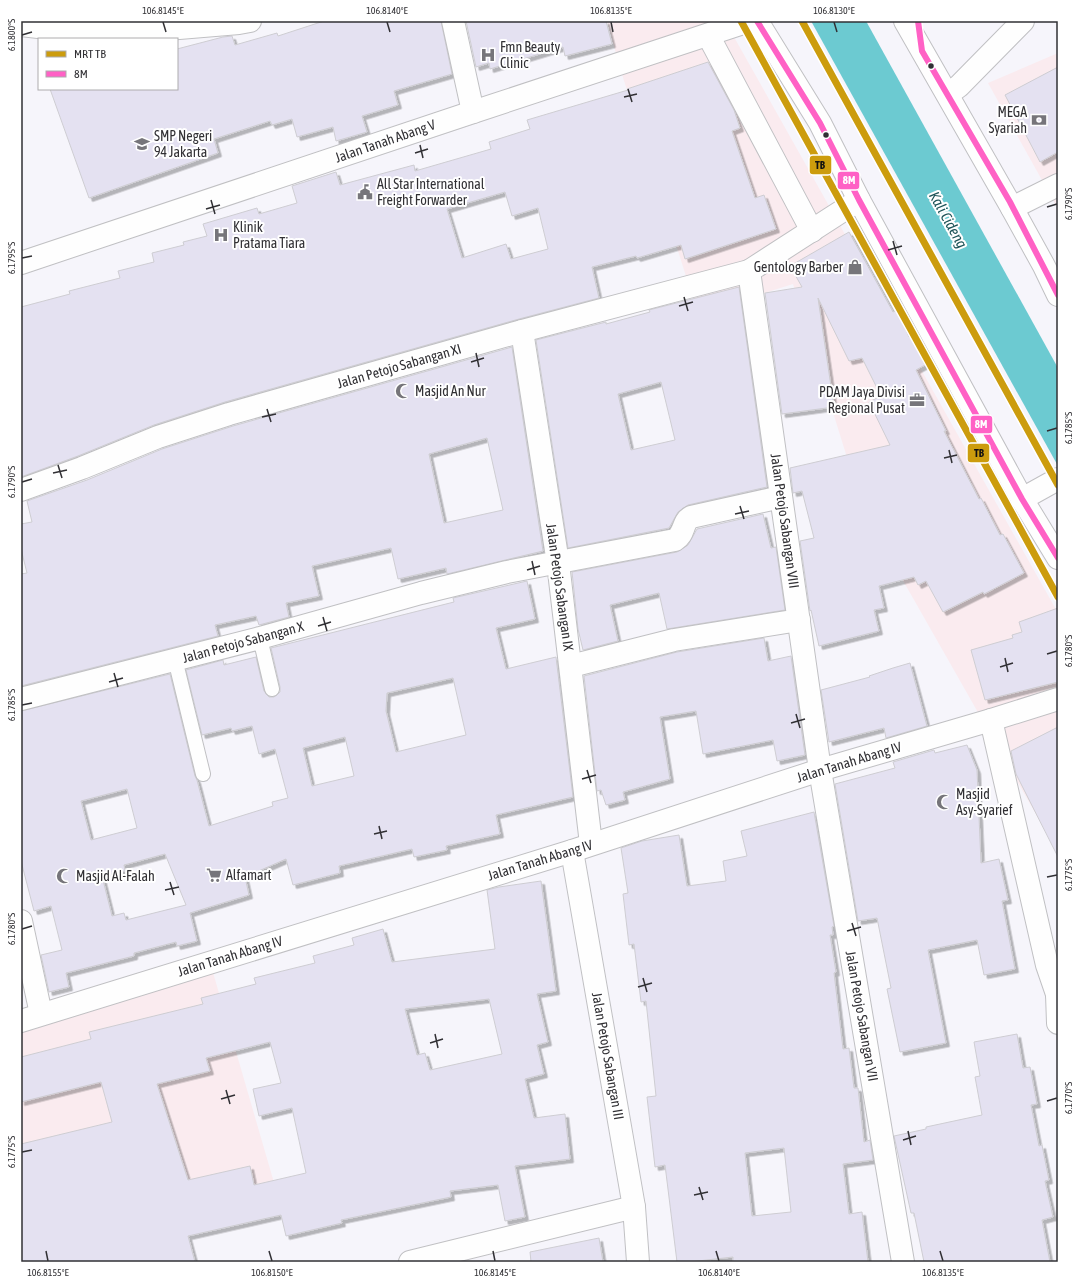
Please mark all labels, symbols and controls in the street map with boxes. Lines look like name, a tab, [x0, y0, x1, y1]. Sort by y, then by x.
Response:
text: 106.8145°E	[142, 5, 185, 16]
text: 106.8140°E	[366, 5, 409, 16]
text: 106.8135°E	[590, 5, 633, 16]
text: 106.8130°E	[813, 5, 856, 16]
text: 6.1800°S	[6, 19, 17, 51]
legend	[38, 38, 178, 90]
place label: Fmn Beauty Clinic	[500, 39, 560, 71]
hospital icon: Fmn Beauty Clinic	[479, 46, 497, 64]
text: MRT TB	[74, 47, 106, 61]
unlabelled marker	[926, 61, 936, 71]
text: 8M	[74, 67, 88, 81]
place label: MEGA Syariah	[988, 104, 1027, 136]
bank icon: MEGA Syariah	[1030, 111, 1048, 129]
street label: Jalan Tanah Abang V	[333, 116, 437, 166]
place label: SMP Negeri 94 Jakarta	[154, 128, 212, 160]
unlabelled marker	[821, 130, 831, 140]
school or university icon: SMP Negeri 94 Jakarta	[133, 135, 151, 153]
line badge: TB	[809, 155, 832, 175]
text: TB	[815, 159, 826, 171]
line badge: 8M	[837, 171, 860, 190]
text: 8M	[843, 174, 855, 186]
place label: All Star International Freight Forwarder	[377, 176, 485, 208]
public building icon: All Star International Freight Forwarder	[356, 183, 374, 201]
text: 6.1790°S	[1063, 188, 1074, 220]
water label: Kali Cideng	[926, 189, 971, 251]
place label: Klinik Pratama Tiara	[233, 219, 305, 251]
hospital icon: Klinik Pratama Tiara	[212, 226, 230, 244]
text: 6.1795°S	[6, 242, 17, 274]
shop icon: Gentology Barber	[846, 258, 864, 276]
place label: Gentology Barber	[754, 259, 844, 275]
street label: Jalan Petojo Sabangan XI	[335, 341, 463, 391]
mosque icon: Masjid An Nur	[394, 382, 412, 400]
place label: Masjid An Nur	[415, 383, 486, 399]
place label: PDAM Jaya Divisi Regional Pusat	[819, 384, 905, 416]
office icon: PDAM Jaya Divisi Regional Pusat	[908, 391, 926, 409]
text: 6.1785°S	[1063, 412, 1074, 444]
line badge: 8M	[970, 415, 993, 434]
text: 8M	[975, 418, 987, 430]
line badge: TB	[967, 443, 990, 463]
text: TB	[974, 447, 985, 459]
street label: Jalan Petojo Sabangan VIII	[768, 453, 802, 589]
text: 6.1790°S	[6, 466, 17, 498]
street label: Jalan Petojo Sabangan IX	[543, 522, 577, 652]
street label: Jalan Petojo Sabangan X	[181, 618, 306, 666]
text: 6.1780°S	[1063, 635, 1074, 667]
text: 6.1785°S	[6, 689, 17, 721]
street label: Jalan Tanah Abang IV	[795, 738, 903, 786]
place label: Masjid Asy-Syarief	[956, 786, 1013, 818]
mosque icon: Masjid Asy-Syarief	[935, 793, 953, 811]
street label: Jalan Tanah Abang IV	[486, 836, 594, 884]
text: 6.1775°S	[1063, 859, 1074, 891]
supermarket icon: Alfamart	[205, 866, 223, 884]
mosque icon: Masjid Al-Falah	[55, 867, 73, 885]
place label: Alfamart	[226, 867, 272, 883]
place label: Masjid Al-Falah	[76, 868, 155, 884]
text: 6.1780°S	[6, 913, 17, 945]
street label: Jalan Tanah Abang IV	[176, 932, 284, 980]
street label: Jalan Petojo Sabangan VII	[843, 949, 881, 1083]
street label: Jalan Petojo Sabangan III	[589, 991, 627, 1121]
text: 6.1770°S	[1063, 1082, 1074, 1114]
text: 6.1775°S	[6, 1136, 17, 1168]
text: 106.8155°E	[27, 1267, 70, 1278]
text: 106.8150°E	[251, 1267, 294, 1278]
text: 106.8145°E	[474, 1267, 517, 1278]
text: 106.8140°E	[698, 1267, 741, 1278]
text: 106.8135°E	[922, 1267, 965, 1278]

